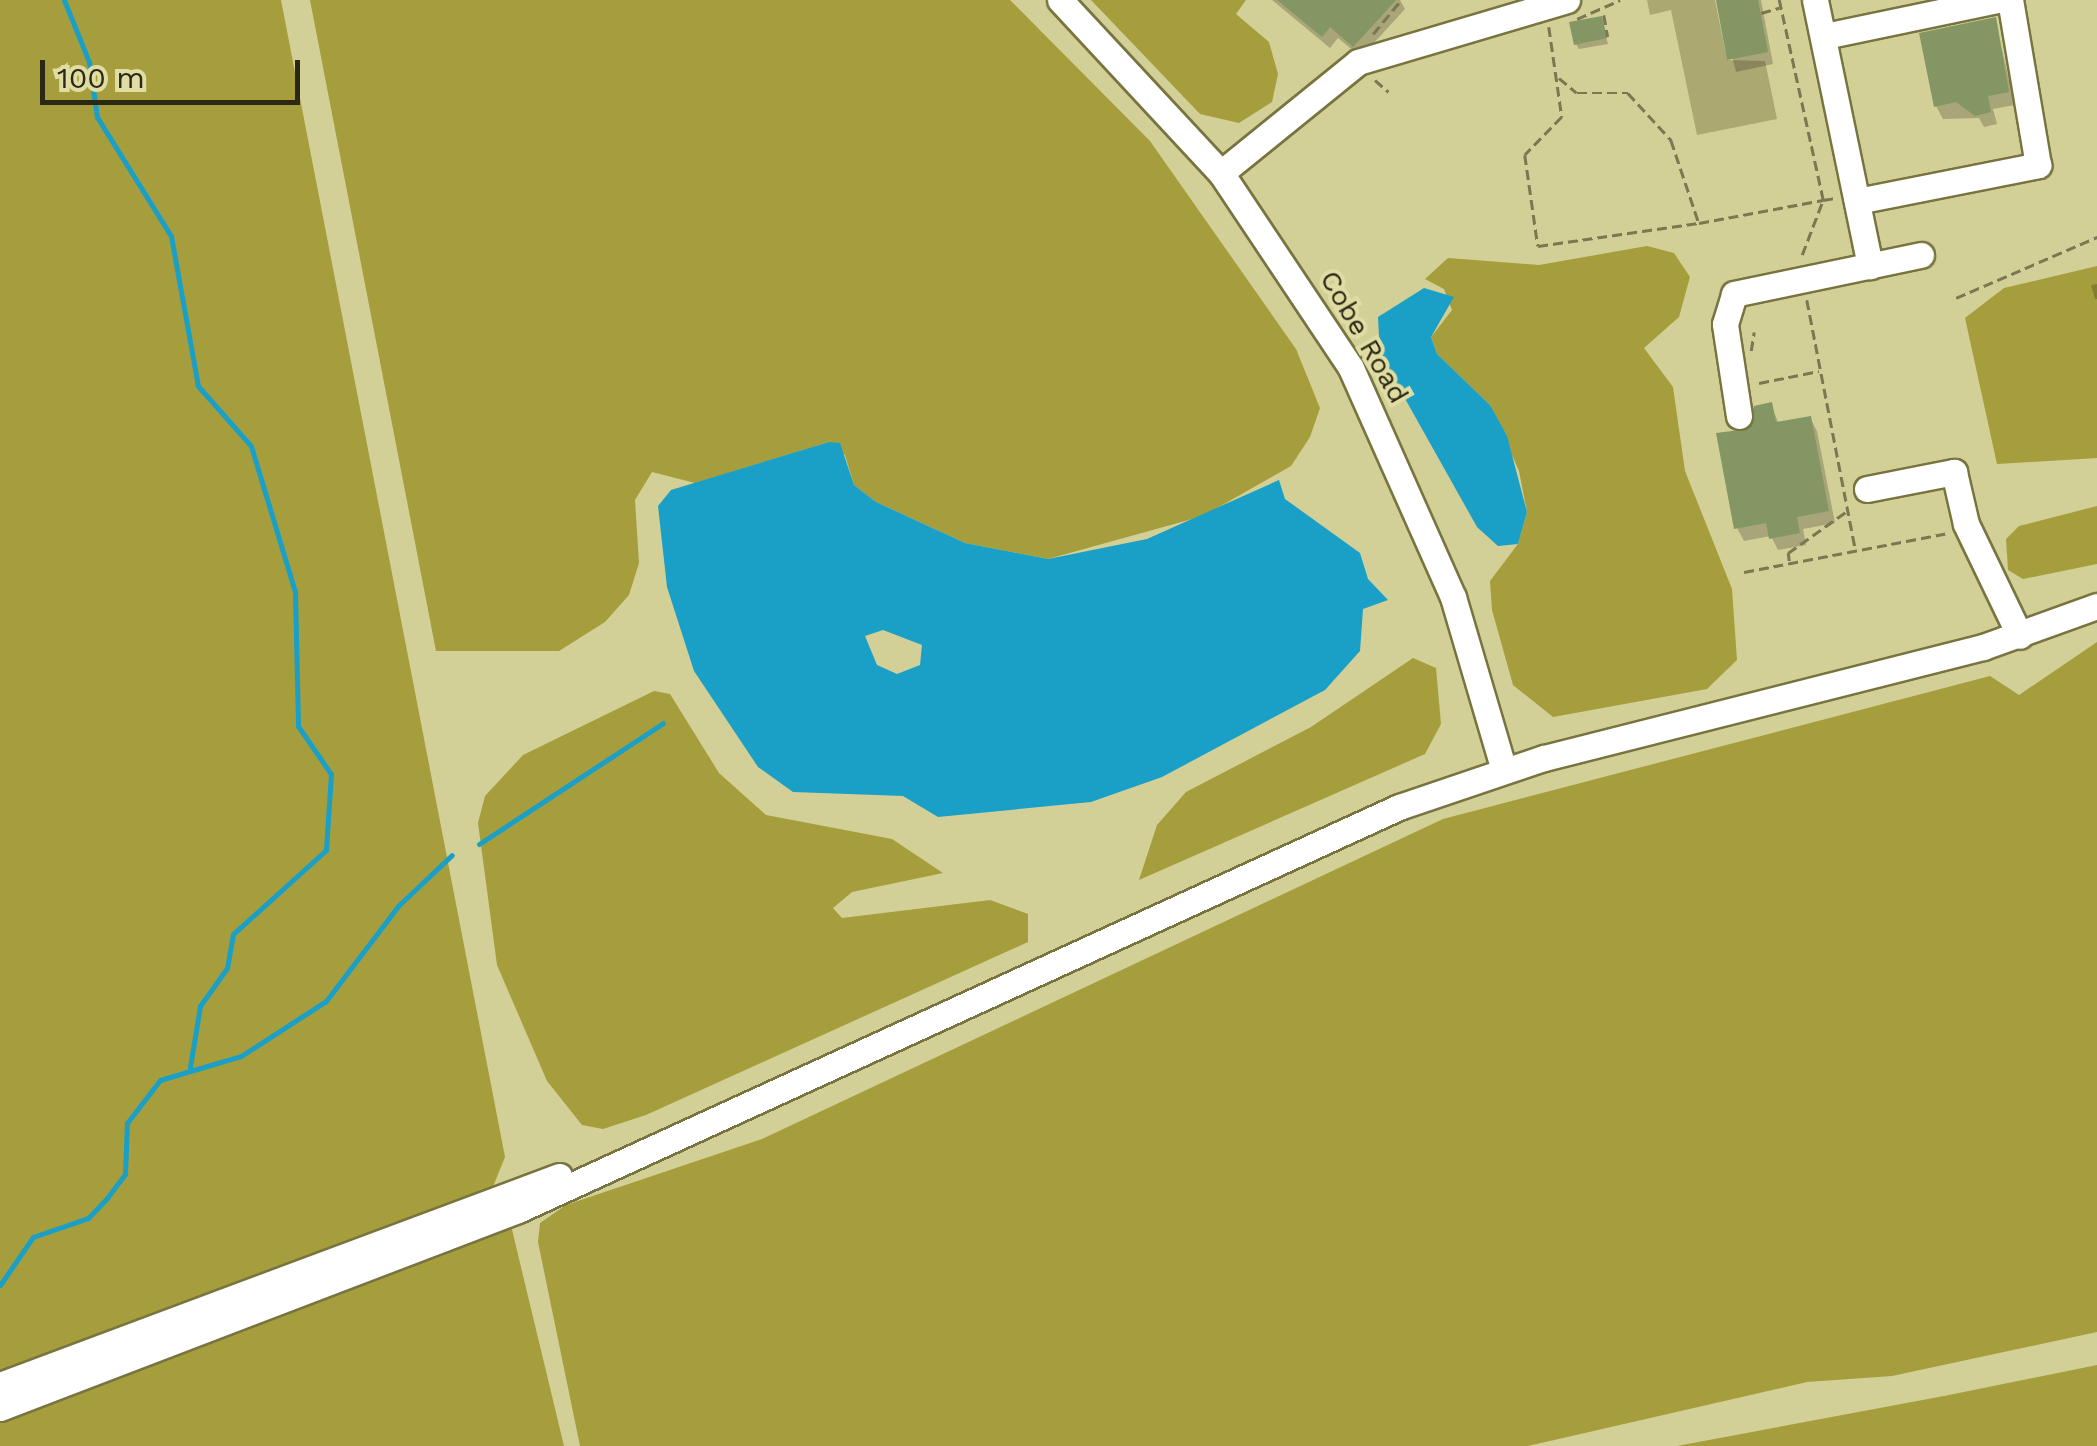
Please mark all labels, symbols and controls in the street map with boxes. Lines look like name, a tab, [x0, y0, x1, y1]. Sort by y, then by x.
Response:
scale bar	[45, 40, 305, 102]
text: 100 m	[57, 60, 145, 95]
street label: Cobe Road	[1313, 265, 1415, 409]

